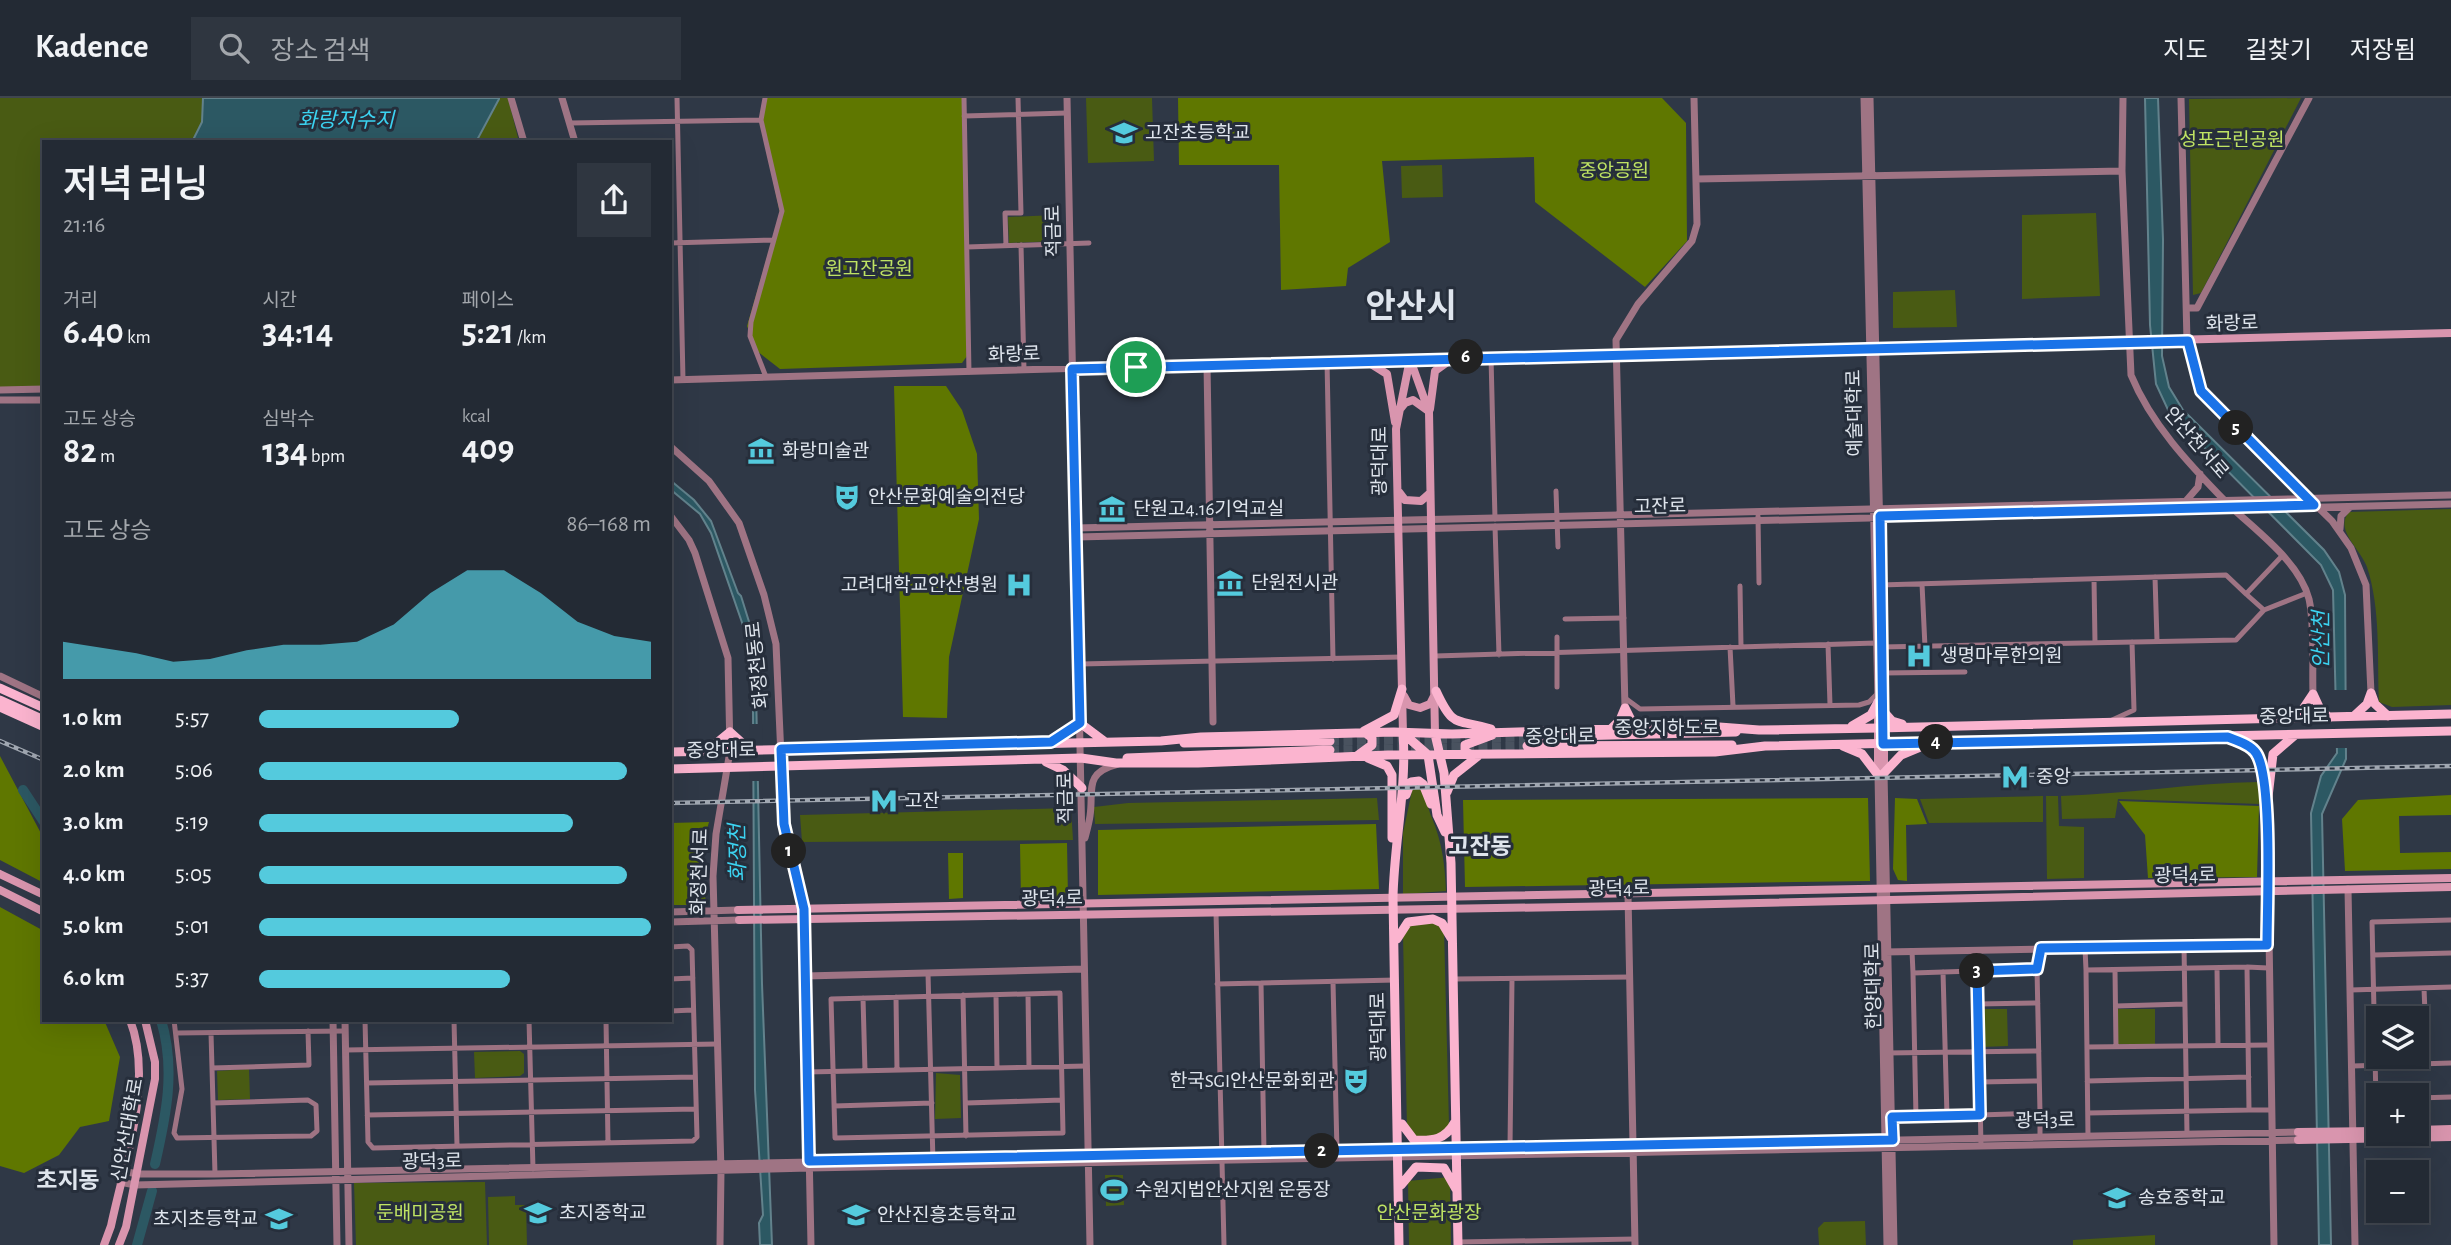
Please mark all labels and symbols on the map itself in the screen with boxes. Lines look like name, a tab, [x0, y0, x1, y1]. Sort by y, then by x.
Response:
water label: 화랑저수지	[298, 109, 396, 131]
school or university icon: 고잔초등학교	[1109, 118, 1139, 148]
place label: 고잔초등학교	[1145, 123, 1250, 143]
park label: 성포근린공원	[2180, 130, 2284, 150]
park label: 중앙공원	[1579, 161, 1649, 181]
street label: 적금로	[1043, 205, 1064, 257]
park label: 원고잔공원	[825, 259, 913, 279]
district label: 안산시	[1365, 289, 1457, 324]
street label: 화랑로	[2205, 313, 2259, 334]
pin	[1106, 337, 1166, 397]
pin: 6	[1448, 340, 1484, 374]
street label: 화랑로	[987, 344, 1041, 365]
street label: 예술대학로	[1844, 369, 1865, 457]
street label: 안산천서로	[2160, 403, 2233, 482]
pin: 5	[2218, 410, 2254, 446]
street label: 광덕대로	[1370, 426, 1390, 496]
museum icon: 화랑미술관	[746, 436, 776, 466]
place label: 화랑미술관	[782, 441, 869, 461]
theatre icon: 안산문화예술의전당	[832, 482, 862, 512]
place label: 안산문화예술의전당	[868, 487, 1025, 507]
museum icon: 단원고4.16기억교실	[1097, 494, 1127, 524]
street label: 고잔로	[1634, 496, 1686, 517]
place label: 단원고4.16기억교실	[1133, 499, 1284, 519]
museum icon: 단원전시관	[1215, 568, 1245, 598]
hospital icon: 고려대학교안산병원	[1004, 570, 1034, 600]
place label: 단원전시관	[1251, 573, 1338, 593]
place label: 고려대학교안산병원	[841, 575, 998, 595]
water label: 안산천	[2310, 608, 2332, 669]
street label: 화정천동로	[743, 621, 772, 710]
hospital icon: 생명마루한의원	[1904, 641, 1934, 671]
place label: 생명마루한의원	[1940, 646, 2062, 666]
street label: 중앙대로	[2259, 706, 2329, 727]
street label: 중앙지하도로	[1615, 718, 1719, 738]
pin: 4	[1918, 724, 1954, 760]
street label: 중앙대로	[1525, 726, 1595, 747]
street label: 중앙대로	[686, 740, 756, 761]
metro station icon: 중앙	[2000, 762, 2030, 792]
place label: 중앙	[2036, 767, 2071, 787]
street label: 적금로	[1055, 772, 1076, 824]
metro station icon: 고잔	[869, 786, 899, 816]
place label: 고잔	[905, 791, 940, 811]
water label: 화정천	[726, 821, 749, 882]
street label: 화정천서로	[688, 828, 711, 916]
pin: 1	[772, 834, 806, 868]
district label: 고잔동	[1448, 834, 1512, 859]
street label: 광덕4로	[2154, 865, 2216, 886]
street label: 광덕4로	[1588, 878, 1650, 899]
street label: 광덕4로	[1021, 888, 1083, 909]
street label: 한양대학로	[1863, 942, 1884, 1030]
pin: 3	[1960, 954, 1994, 988]
street label: 광덕대로	[1368, 992, 1389, 1062]
theatre icon: 한국SGI안산문화회관	[1341, 1066, 1371, 1096]
place label: 한국SGI안산문화회관	[1170, 1071, 1335, 1091]
street label: 신안산대학로	[109, 1077, 146, 1183]
street label: 광덕3로	[2015, 1110, 2075, 1131]
pin: 2	[1304, 1134, 1340, 1168]
street label: 광덕3로	[402, 1151, 462, 1172]
district label: 초지동	[36, 1168, 100, 1193]
sports icon: 수원지법안산지원 운동장	[1099, 1175, 1129, 1205]
place label: 수원지법안산지원 운동장	[1135, 1180, 1330, 1200]
school or university icon: 송호중학교	[2102, 1183, 2132, 1213]
place label: 송호중학교	[2138, 1188, 2225, 1208]
school or university icon: 초지중학교	[523, 1198, 553, 1228]
school or university icon: 안산진흥초등학교	[841, 1200, 871, 1230]
park label: 둔배미공원	[376, 1203, 464, 1223]
place label: 초지중학교	[559, 1203, 646, 1223]
park label: 안산문화광장	[1377, 1203, 1481, 1223]
school or university icon: 초지초등학교	[264, 1204, 294, 1234]
place label: 안산진흥초등학교	[877, 1205, 1017, 1225]
place label: 초지초등학교	[153, 1209, 258, 1229]

